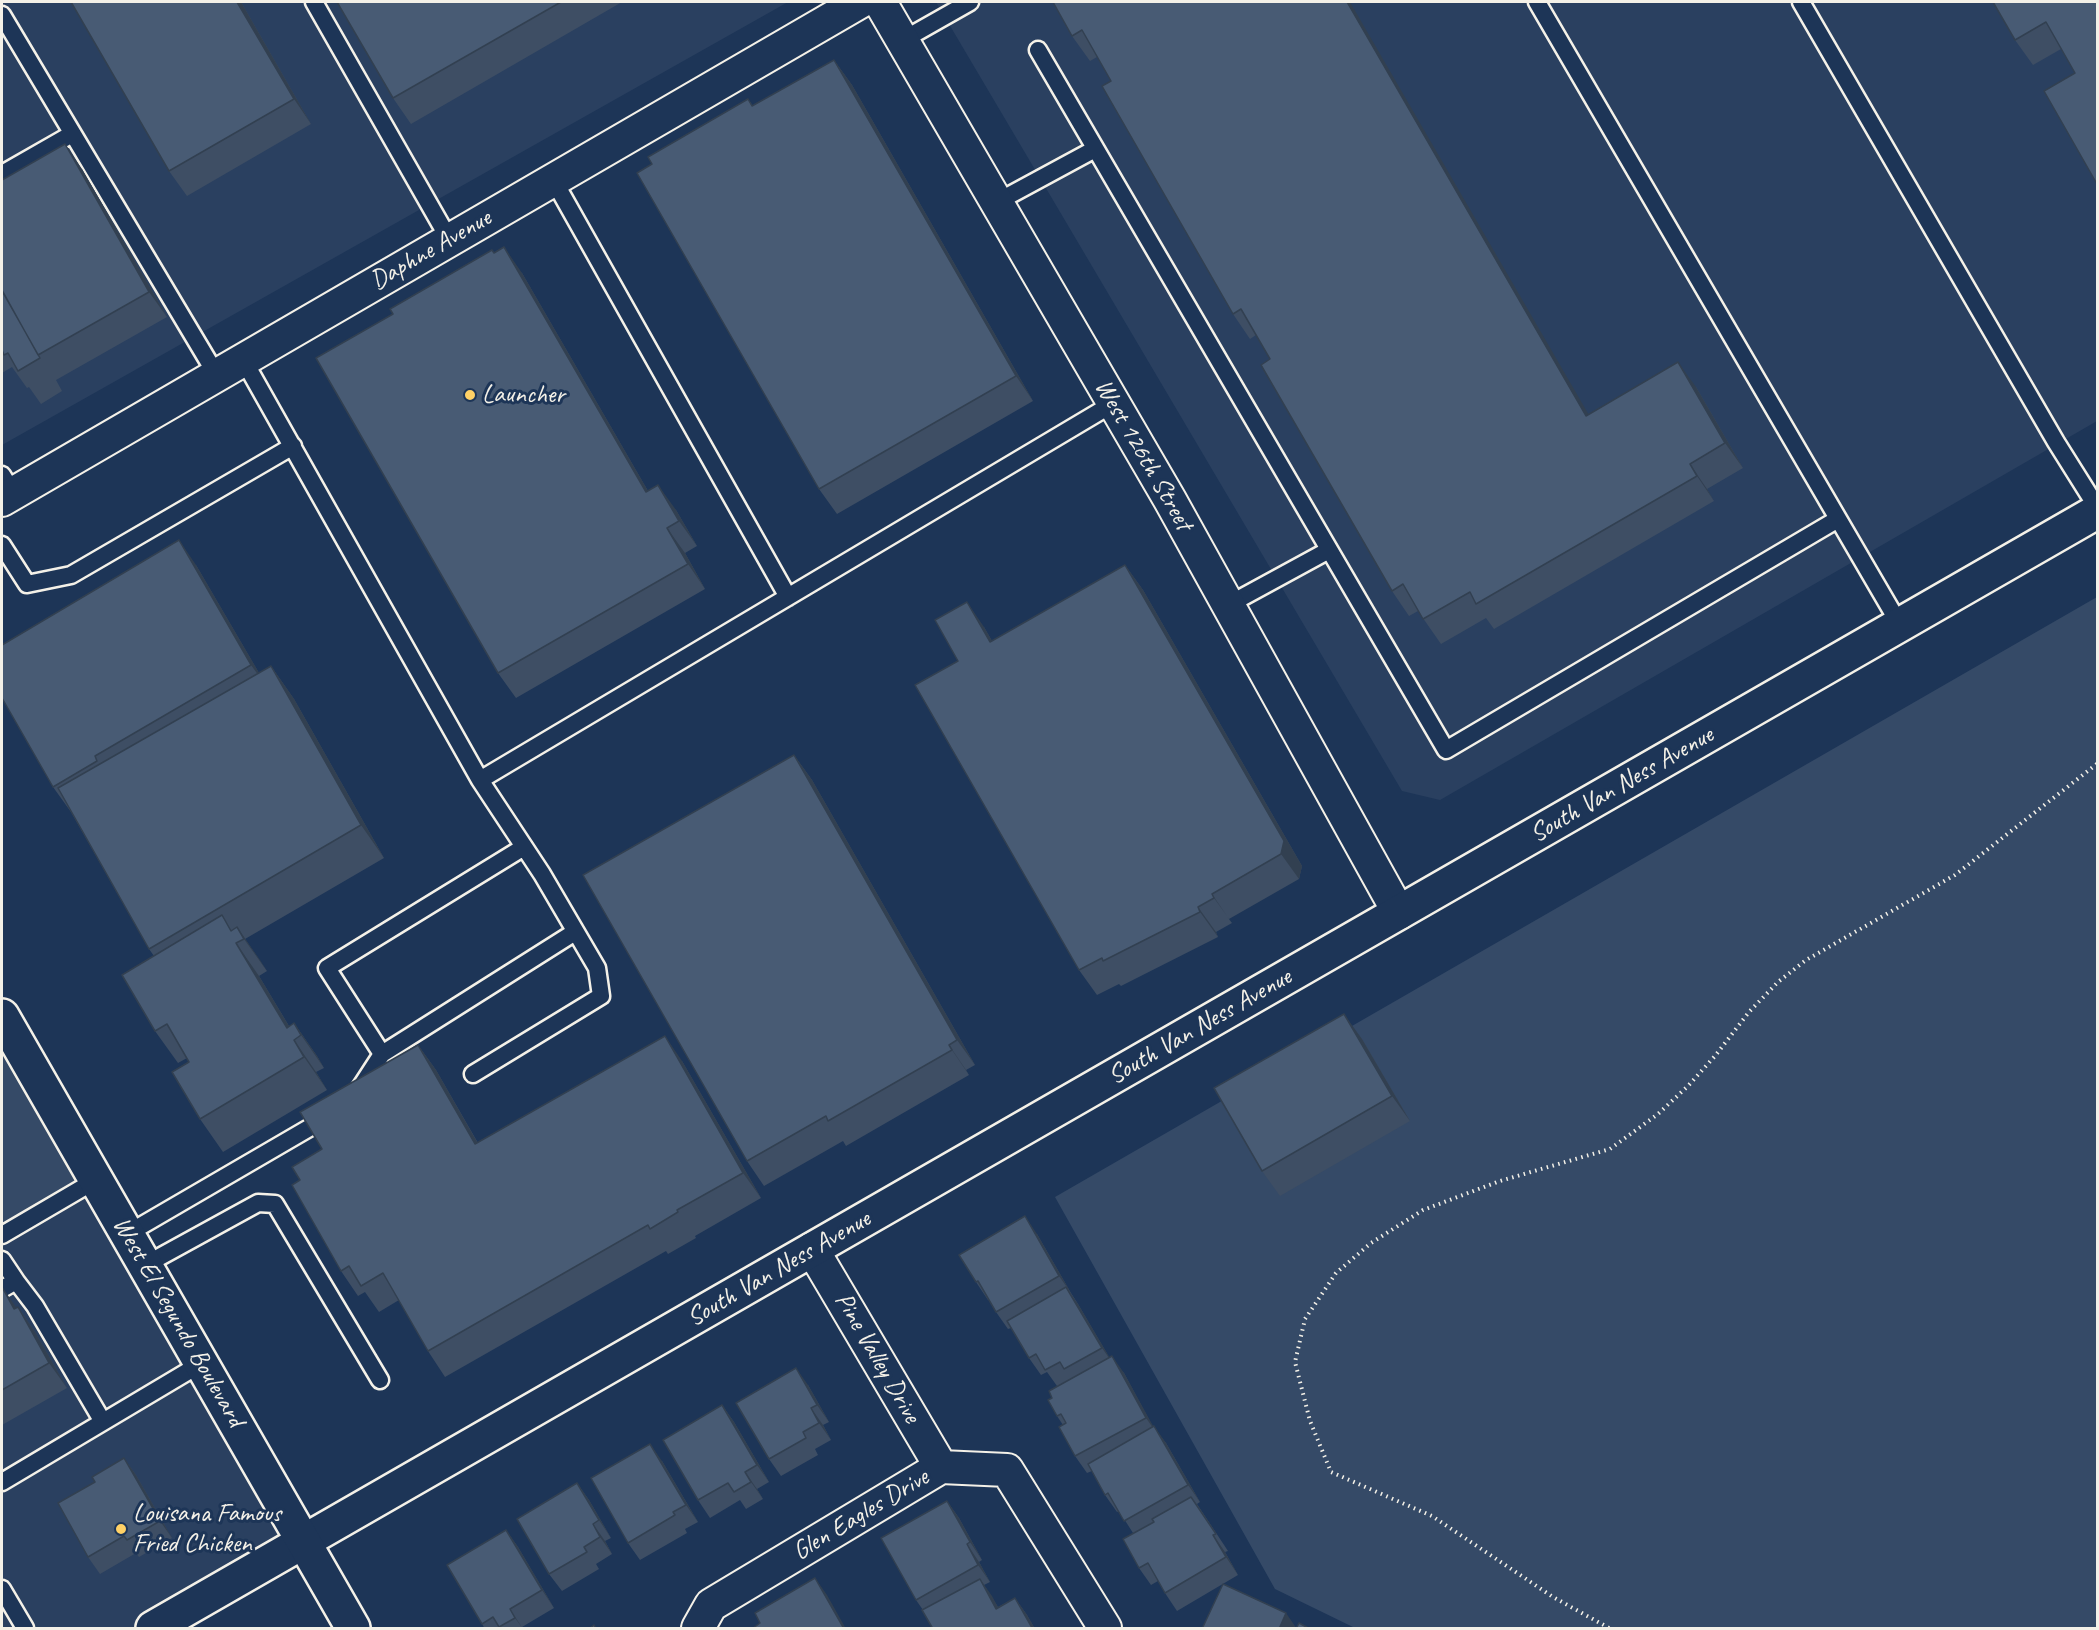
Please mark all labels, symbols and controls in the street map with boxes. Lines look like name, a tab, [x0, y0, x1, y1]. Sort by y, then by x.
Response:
street label: Daphne Avenue	[365, 203, 497, 297]
street label: West 126th Street	[1087, 374, 1199, 536]
place label: Launcher	[482, 379, 564, 411]
marker: Launcher	[463, 388, 477, 402]
street label: South Van Ness Avenue	[1525, 720, 1719, 850]
street label: South Van Ness Avenue	[1103, 962, 1297, 1092]
street label: South Van Ness Avenue	[682, 1204, 876, 1334]
street label: West El Segundo Boulevard	[105, 1212, 251, 1432]
street label: Pine Valley Drive	[827, 1287, 927, 1429]
street label: Glen Eagles Drive	[787, 1462, 935, 1568]
place label: Louisana Famous Fried Chicken	[133, 1498, 281, 1560]
marker: Louisana Famous Fried Chicken	[114, 1522, 128, 1536]

